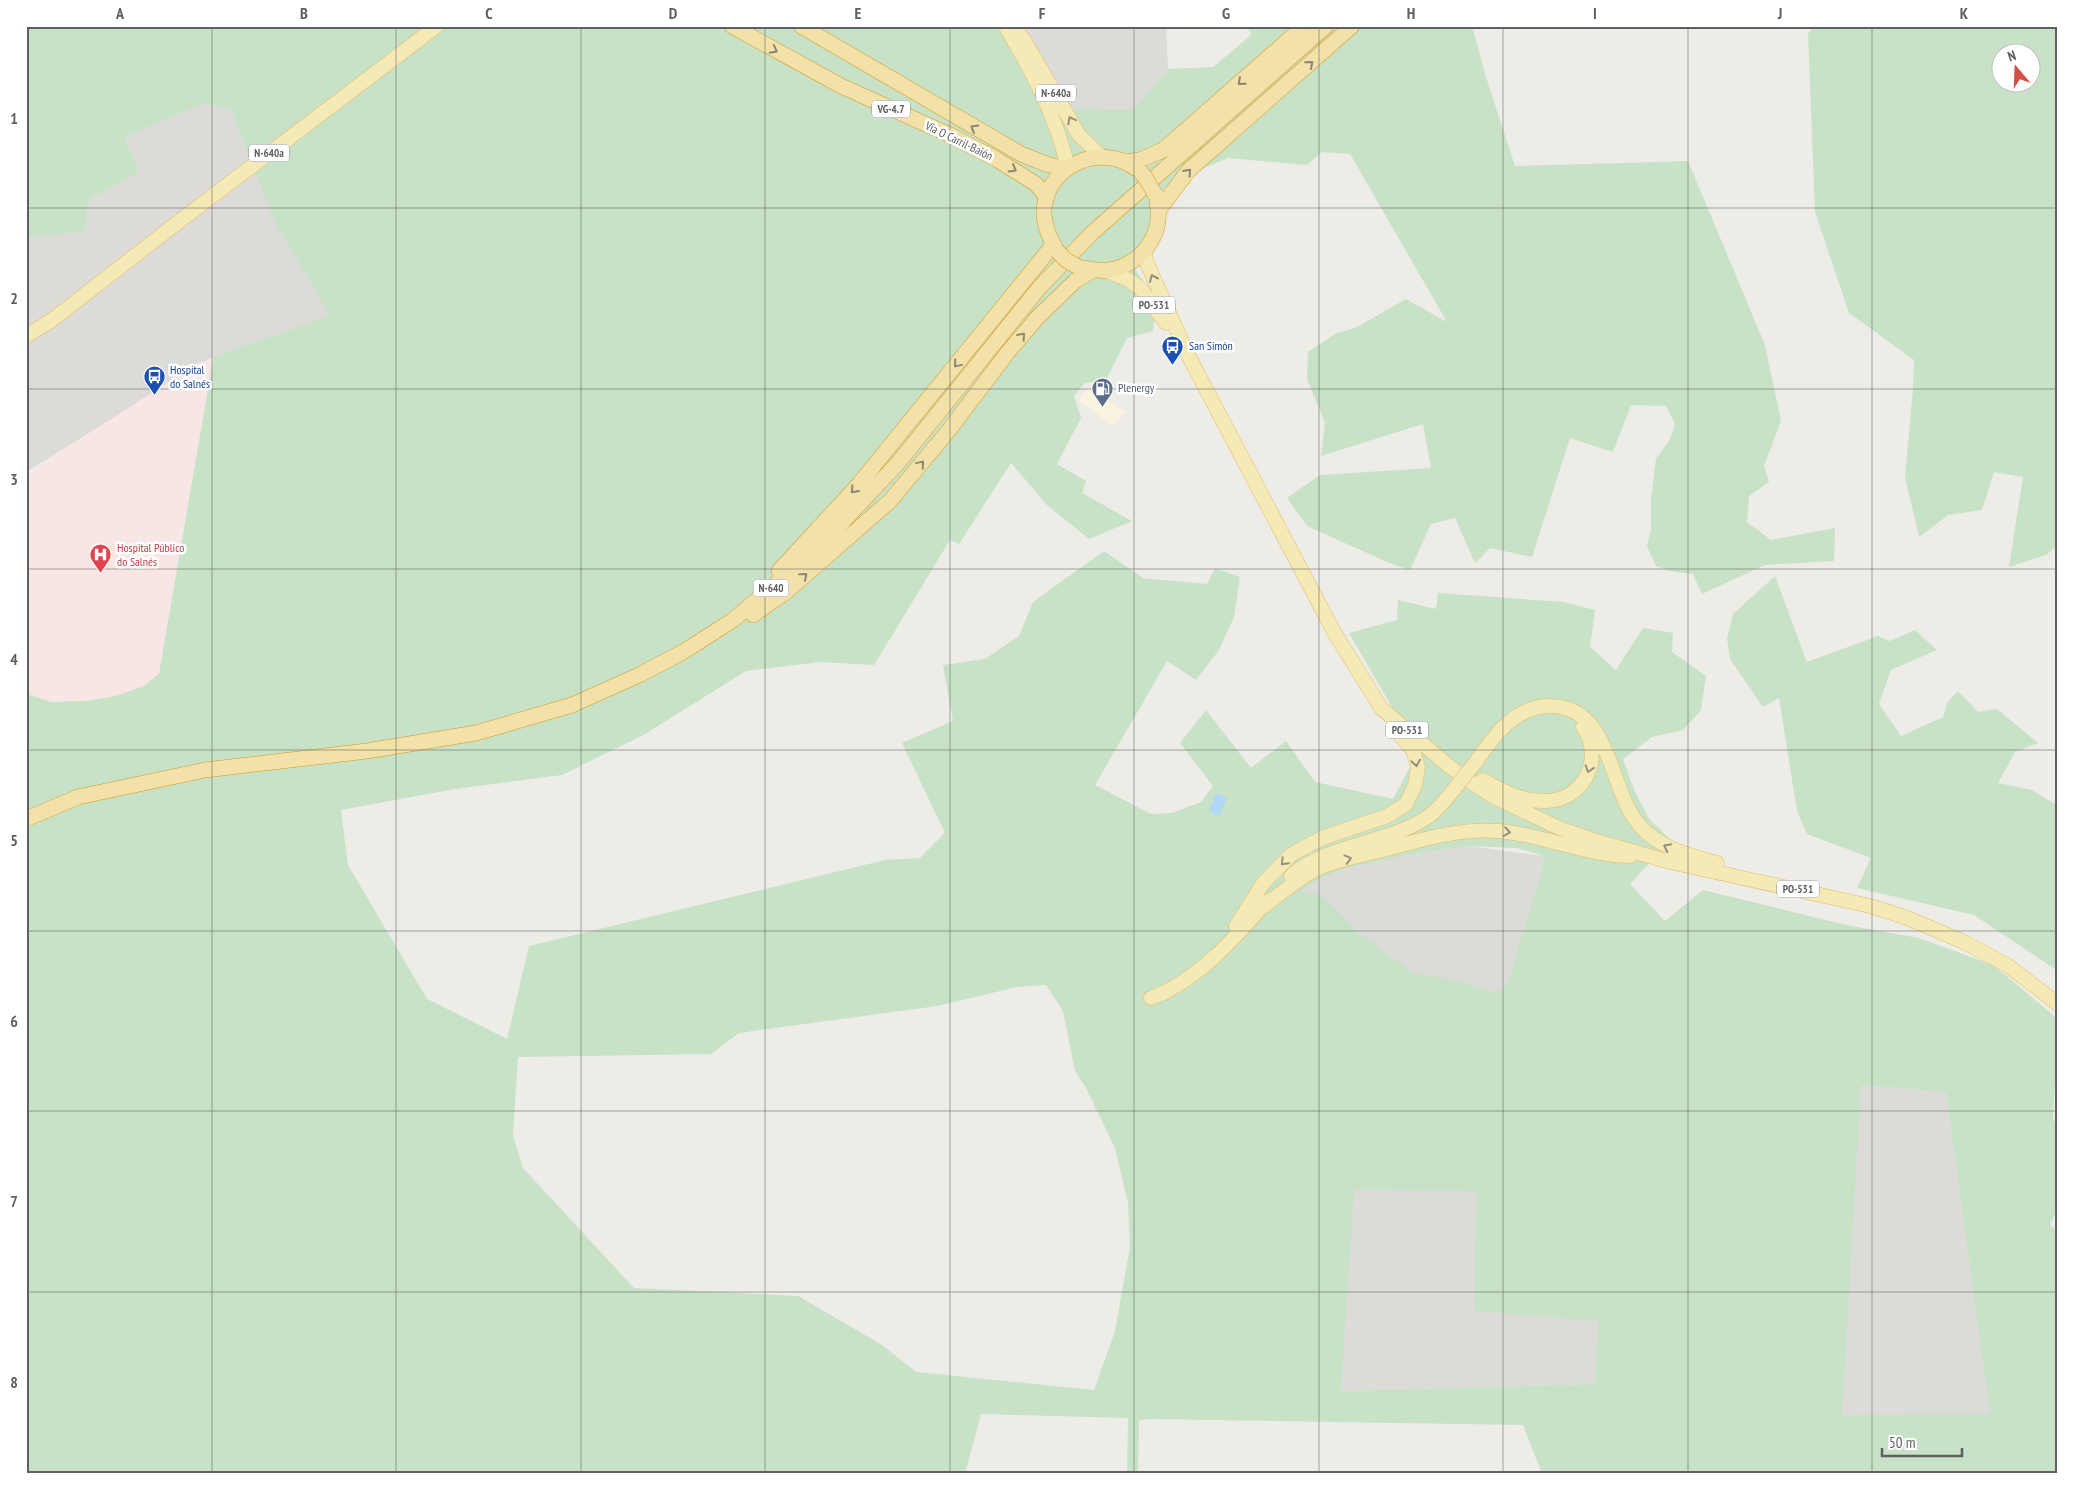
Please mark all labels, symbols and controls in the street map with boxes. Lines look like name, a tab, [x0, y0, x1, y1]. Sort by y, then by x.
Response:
text: A	[115, 3, 125, 23]
text: B	[300, 3, 308, 23]
text: C	[485, 3, 493, 23]
text: D	[669, 3, 678, 23]
text: E	[855, 3, 862, 23]
text: F	[1039, 3, 1046, 23]
text: G	[1222, 3, 1230, 23]
text: H	[1407, 3, 1415, 23]
text: I	[1593, 3, 1597, 23]
text: J	[1777, 3, 1782, 23]
text: K	[1960, 3, 1969, 23]
north arrow	[1992, 42, 2042, 92]
one-way arrow	[769, 44, 778, 54]
text: N	[2005, 46, 2018, 65]
one-way arrow	[1305, 61, 1314, 70]
one-way arrow	[1238, 76, 1247, 85]
road number: N-640a	[1036, 85, 1076, 102]
road number: VG-4.7	[872, 100, 910, 118]
text: 1	[10, 108, 18, 128]
street label: Vía O Carril-Baión	[922, 117, 995, 163]
one-way arrow	[1067, 117, 1077, 126]
one-way arrow	[971, 124, 980, 134]
road number: N-640a	[249, 144, 289, 162]
one-way arrow	[1008, 163, 1017, 173]
one-way arrow	[1183, 168, 1192, 177]
one-way arrow	[1149, 274, 1160, 283]
text: 2	[10, 288, 18, 308]
road number: PO-531	[1133, 296, 1175, 314]
one-way arrow	[1016, 333, 1025, 342]
bus stop icon: San Simón	[1161, 334, 1185, 365]
place label: San Simón	[1189, 338, 1233, 353]
one-way arrow	[954, 358, 962, 367]
place label: Hospital do Salnés	[170, 362, 210, 391]
bus stop icon: Hospital do Salnés	[142, 365, 166, 396]
fuel station icon: Plenergy	[1090, 376, 1114, 407]
place label: Plenergy	[1118, 380, 1155, 395]
one-way arrow	[916, 460, 925, 469]
text: 3	[10, 469, 18, 489]
one-way arrow	[850, 484, 859, 493]
place label: Hospital Público do Salnés	[117, 540, 184, 569]
hospital icon: Hospital Público do Salnés	[89, 543, 113, 574]
one-way arrow	[799, 573, 808, 582]
road number: N-640	[754, 580, 788, 596]
text: 4	[10, 649, 18, 669]
road number: PO-531	[1386, 722, 1428, 738]
one-way arrow	[1411, 758, 1421, 767]
one-way arrow	[1585, 765, 1595, 773]
one-way arrow	[1503, 826, 1511, 837]
text: 5	[10, 830, 18, 850]
one-way arrow	[1663, 843, 1672, 853]
one-way arrow	[1343, 854, 1351, 864]
one-way arrow	[1281, 856, 1290, 865]
road number: PO-531	[1777, 881, 1819, 898]
text: 6	[10, 1011, 18, 1031]
text: 7	[10, 1191, 18, 1211]
text: 8	[10, 1372, 18, 1392]
scale bar	[1882, 1425, 1962, 1457]
text: 50 m	[1889, 1433, 1915, 1452]

